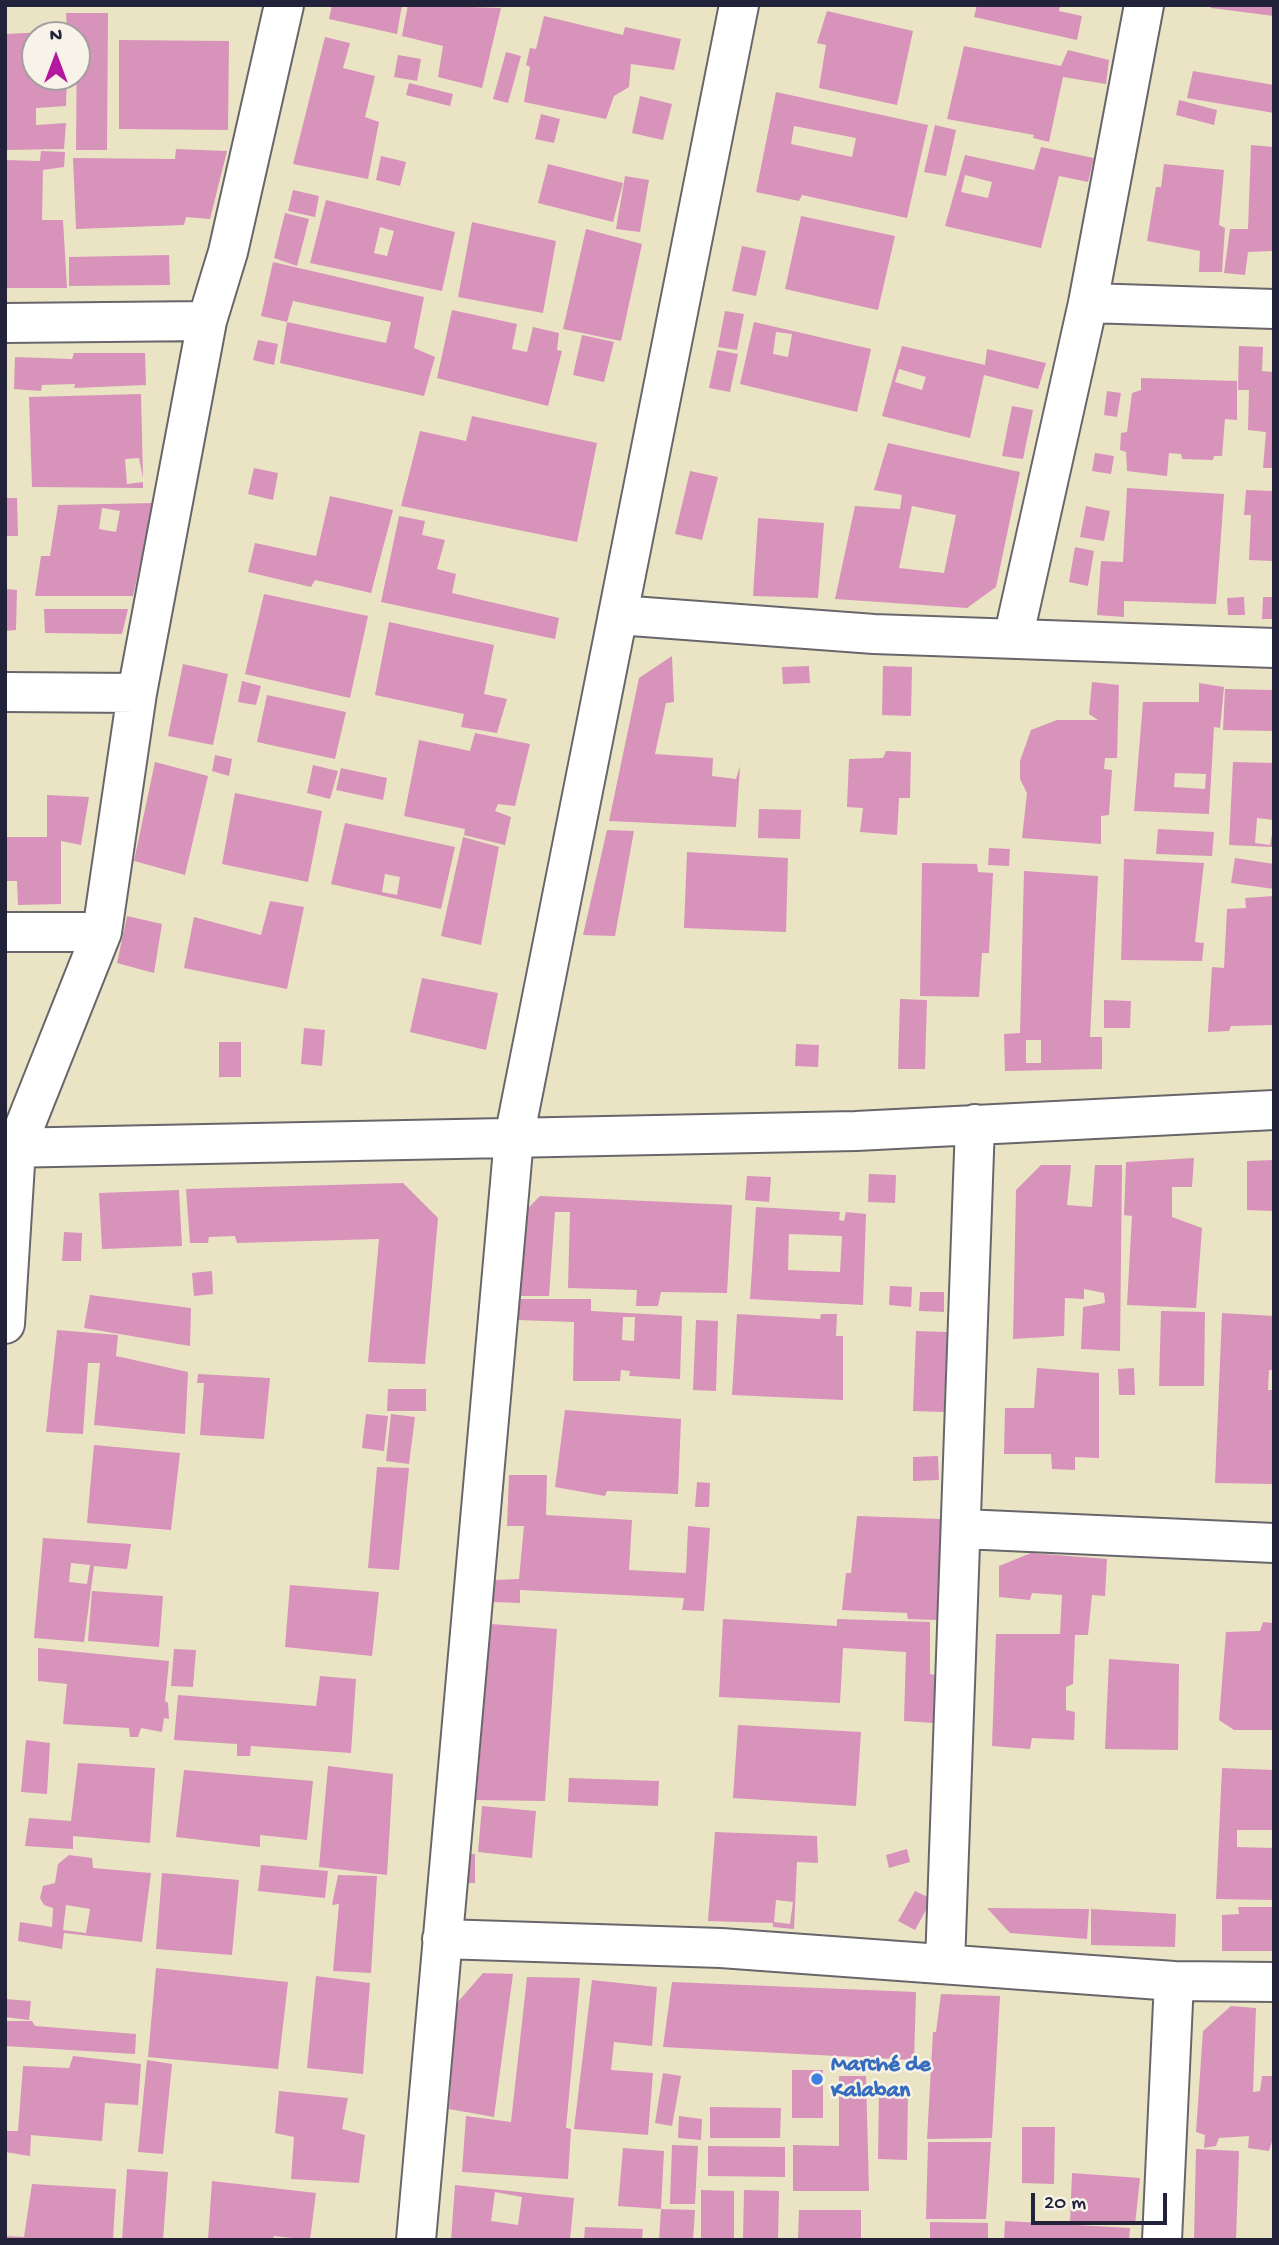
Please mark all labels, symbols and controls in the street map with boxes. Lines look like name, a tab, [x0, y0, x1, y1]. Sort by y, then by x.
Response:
north arrow	[21, 21, 91, 91]
text: N	[50, 25, 62, 48]
place label: Marché de Kalaban	[831, 2052, 931, 2106]
marker: Marché de Kalaban	[809, 2071, 825, 2087]
scale bar	[1034, 2178, 1170, 2222]
text: 20 m	[1044, 2192, 1086, 2217]

